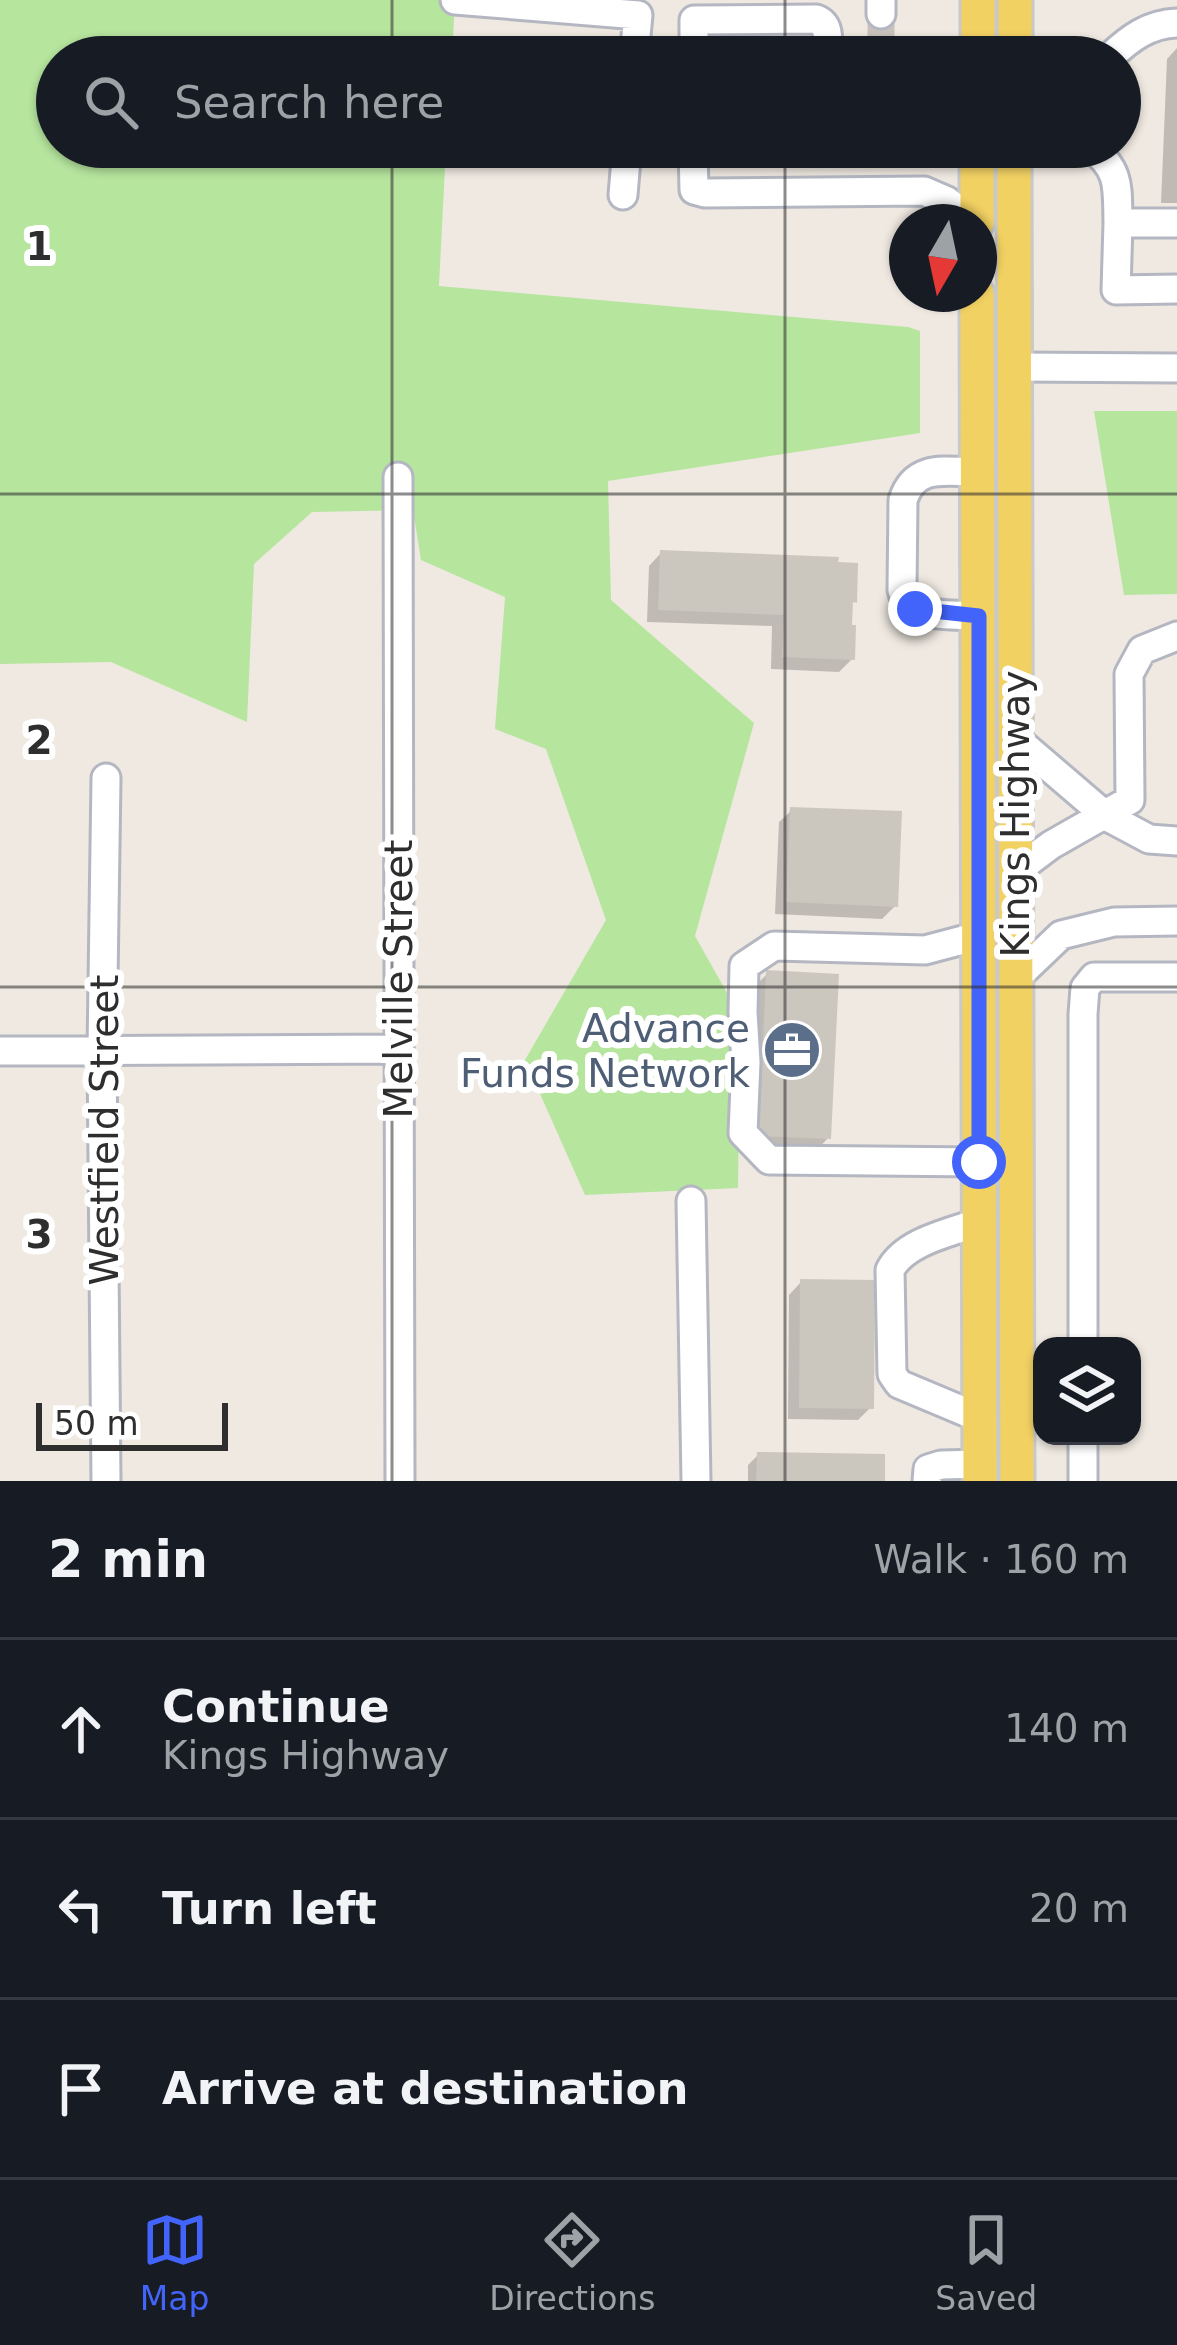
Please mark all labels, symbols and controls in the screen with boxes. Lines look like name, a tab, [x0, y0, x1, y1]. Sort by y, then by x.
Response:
search box	[36, 36, 1141, 168]
icon: search	[78, 69, 144, 135]
text: Search here	[174, 76, 444, 129]
north arrow	[889, 204, 997, 312]
text: 1	[25, 224, 53, 269]
route end	[888, 582, 942, 636]
street label: Kings Highway	[993, 670, 1038, 958]
text: 2	[25, 718, 53, 763]
street label: Melville Street	[376, 840, 421, 1118]
street label: Westfield Street	[82, 975, 127, 1285]
place label: Advance Funds Network	[460, 1006, 750, 1096]
office icon: Advance Funds Network	[761, 1019, 823, 1081]
route start	[952, 1135, 1006, 1189]
text: 3	[25, 1212, 53, 1257]
map controls	[1033, 1337, 1141, 1445]
button: layers	[1033, 1337, 1141, 1445]
scale bar	[36, 1397, 228, 1450]
text: 50 m	[54, 1404, 139, 1443]
text: 2 min	[48, 1530, 208, 1589]
text: Walk · 160 m	[874, 1537, 1129, 1582]
text: Continue	[162, 1680, 390, 1733]
icon: ahead	[48, 1696, 114, 1762]
text: 140 m	[1004, 1706, 1129, 1751]
text: Kings Highway	[162, 1733, 449, 1778]
icon: left	[48, 1876, 114, 1942]
text: Turn left	[162, 1882, 377, 1935]
text: 20 m	[1029, 1886, 1129, 1931]
icon: arrive	[48, 2056, 114, 2122]
text: Arrive at destination	[162, 2062, 688, 2115]
tab: Map	[140, 2207, 210, 2318]
tab: Directions	[489, 2207, 655, 2318]
tab: Saved	[935, 2207, 1037, 2318]

